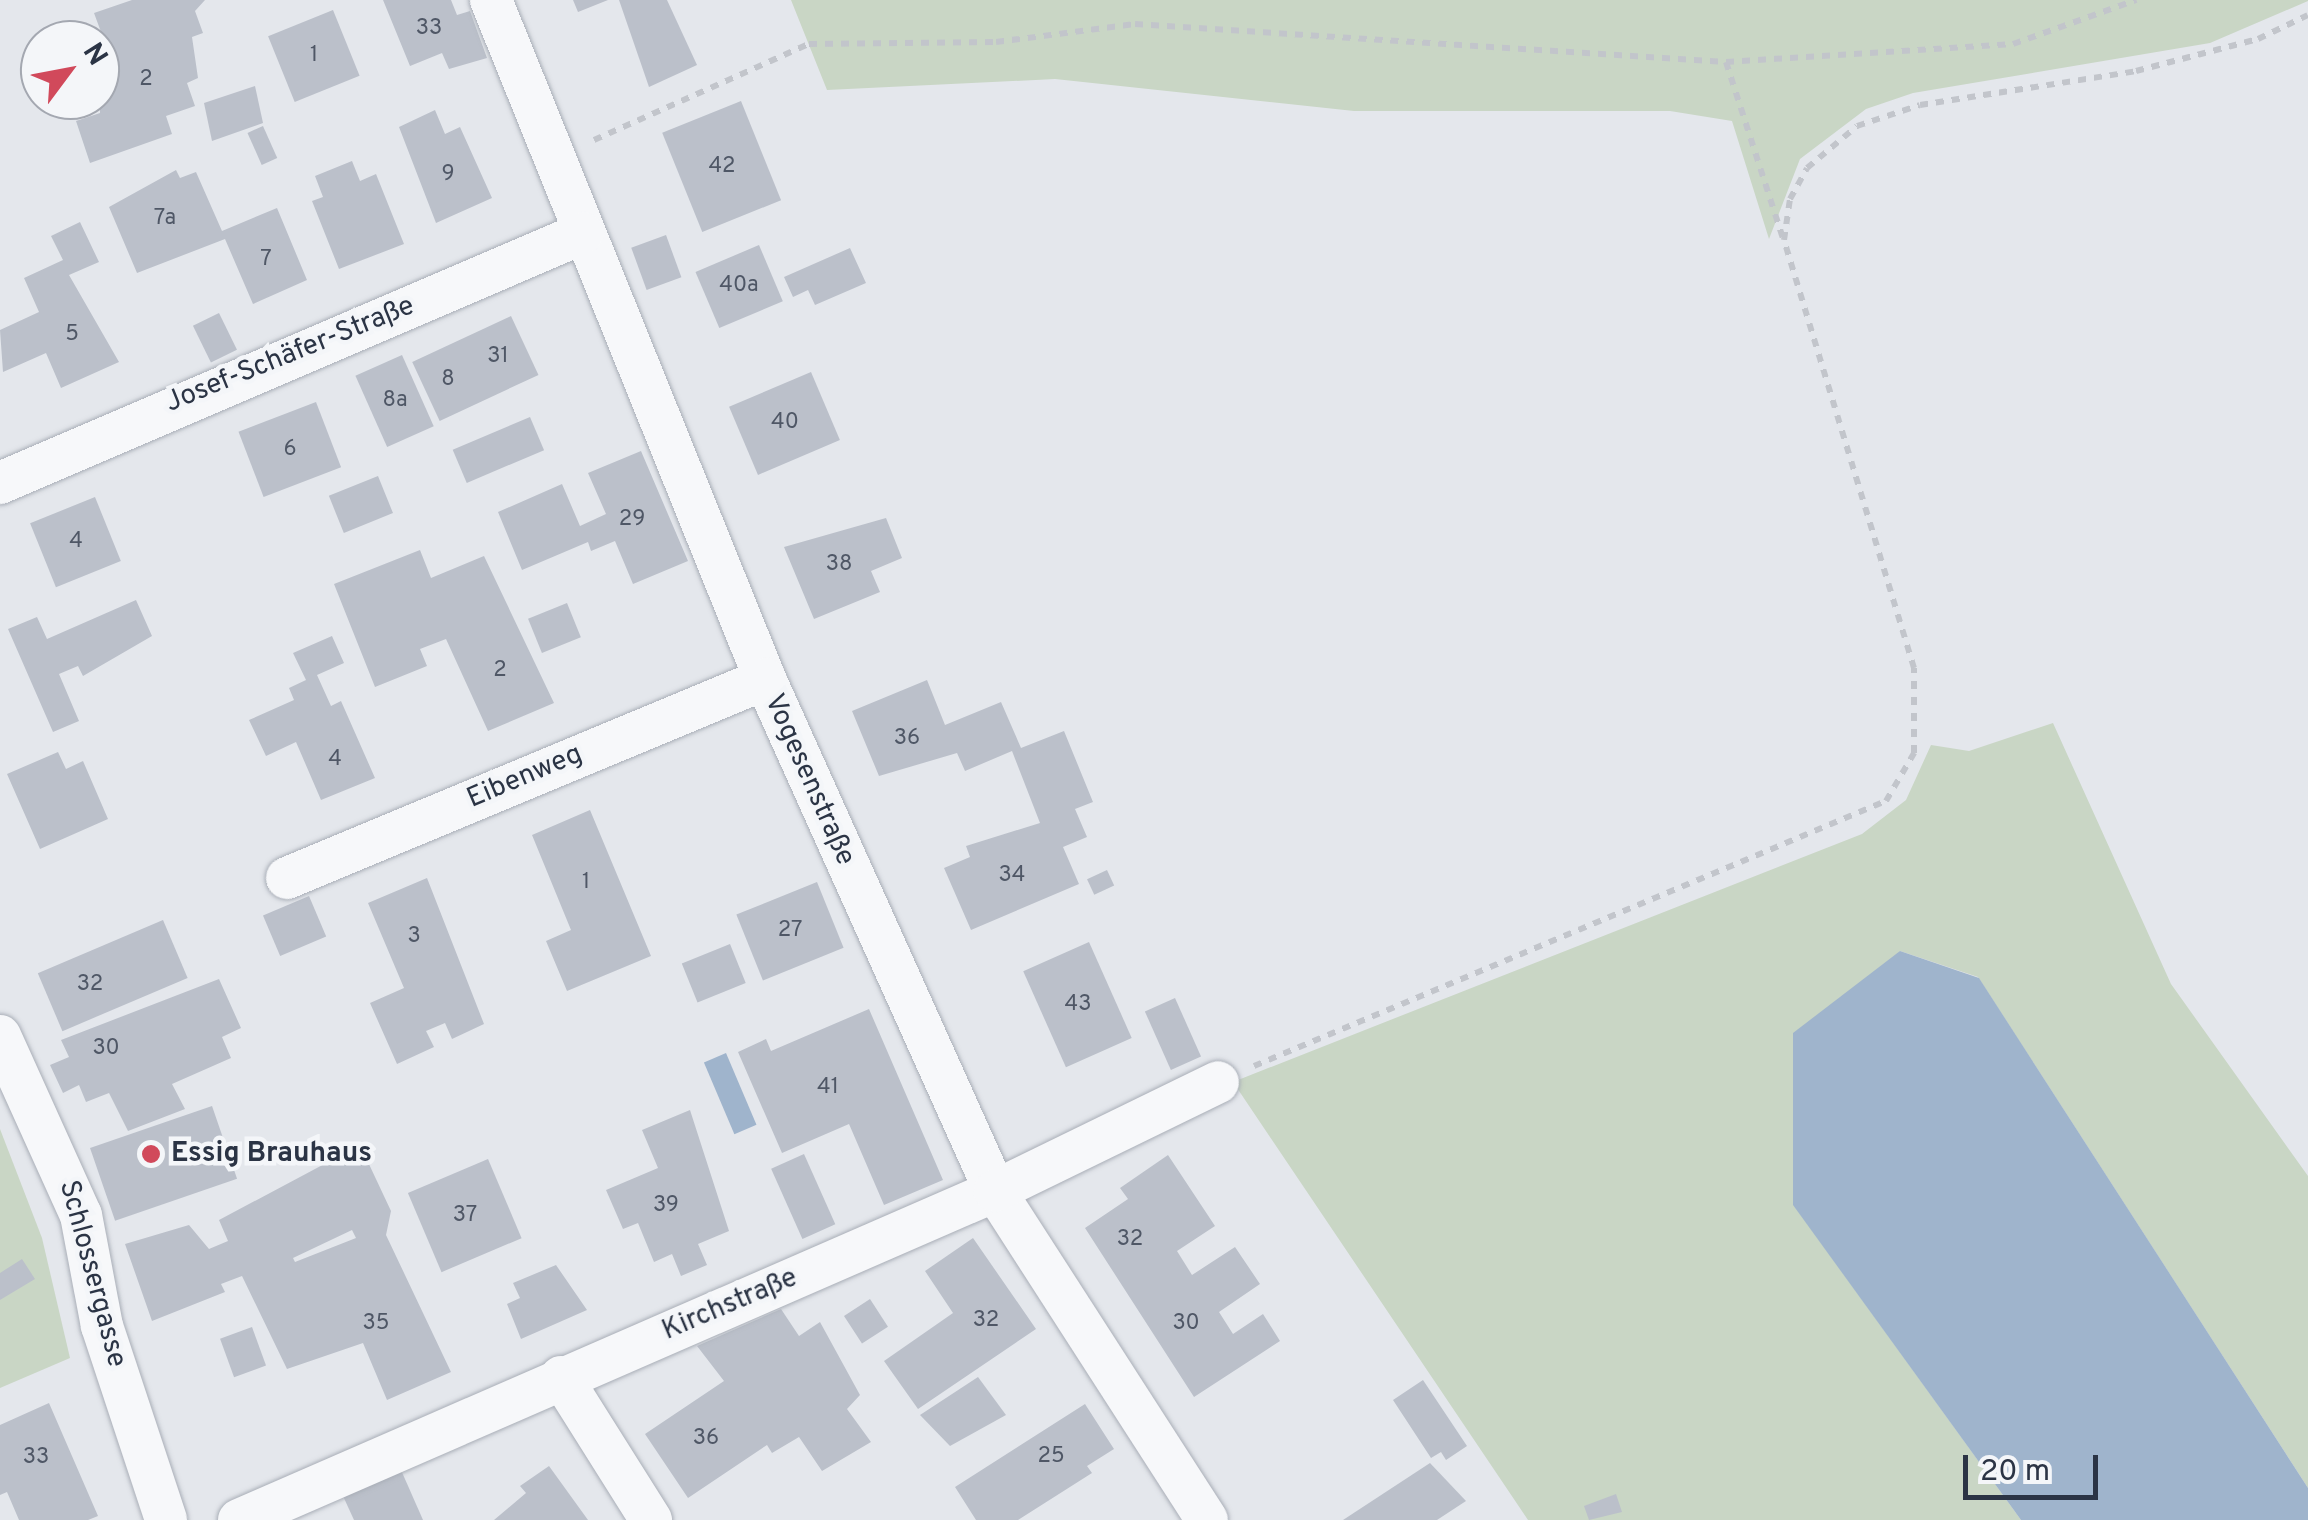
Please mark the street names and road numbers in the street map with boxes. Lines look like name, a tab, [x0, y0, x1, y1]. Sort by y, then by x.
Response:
street label: Josef-Schäfer-Straße	[161, 290, 419, 420]
street label: Vogesenstraße	[756, 689, 862, 871]
street label: Eibenweg	[462, 738, 588, 816]
street label: Schlossergasse	[51, 1177, 133, 1371]
street label: Kirchstraße	[657, 1262, 803, 1348]

